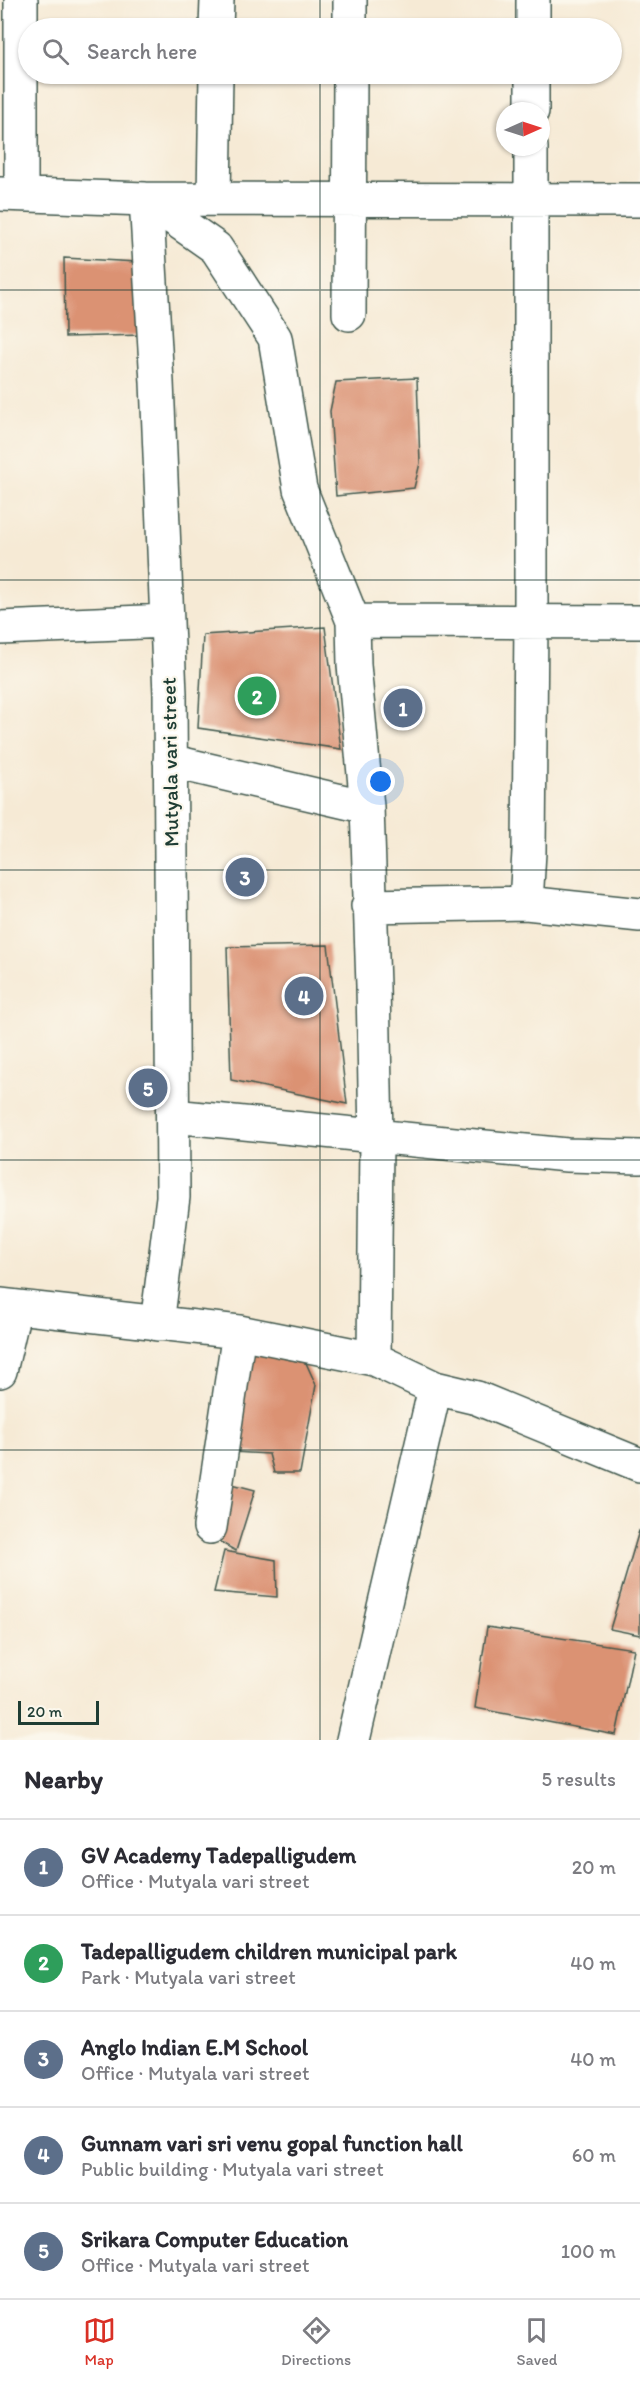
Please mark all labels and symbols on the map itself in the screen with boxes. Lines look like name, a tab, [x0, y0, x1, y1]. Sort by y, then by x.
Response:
north arrow	[496, 102, 550, 156]
pin: 2	[238, 674, 276, 718]
street label: Mutyala vari street	[156, 677, 183, 847]
pin: 1	[384, 686, 422, 730]
your location	[366, 767, 395, 796]
pin: 3	[226, 854, 264, 900]
pin: 4	[284, 974, 324, 1018]
pin: 5	[128, 1066, 168, 1110]
scale bar	[18, 1698, 99, 1726]

